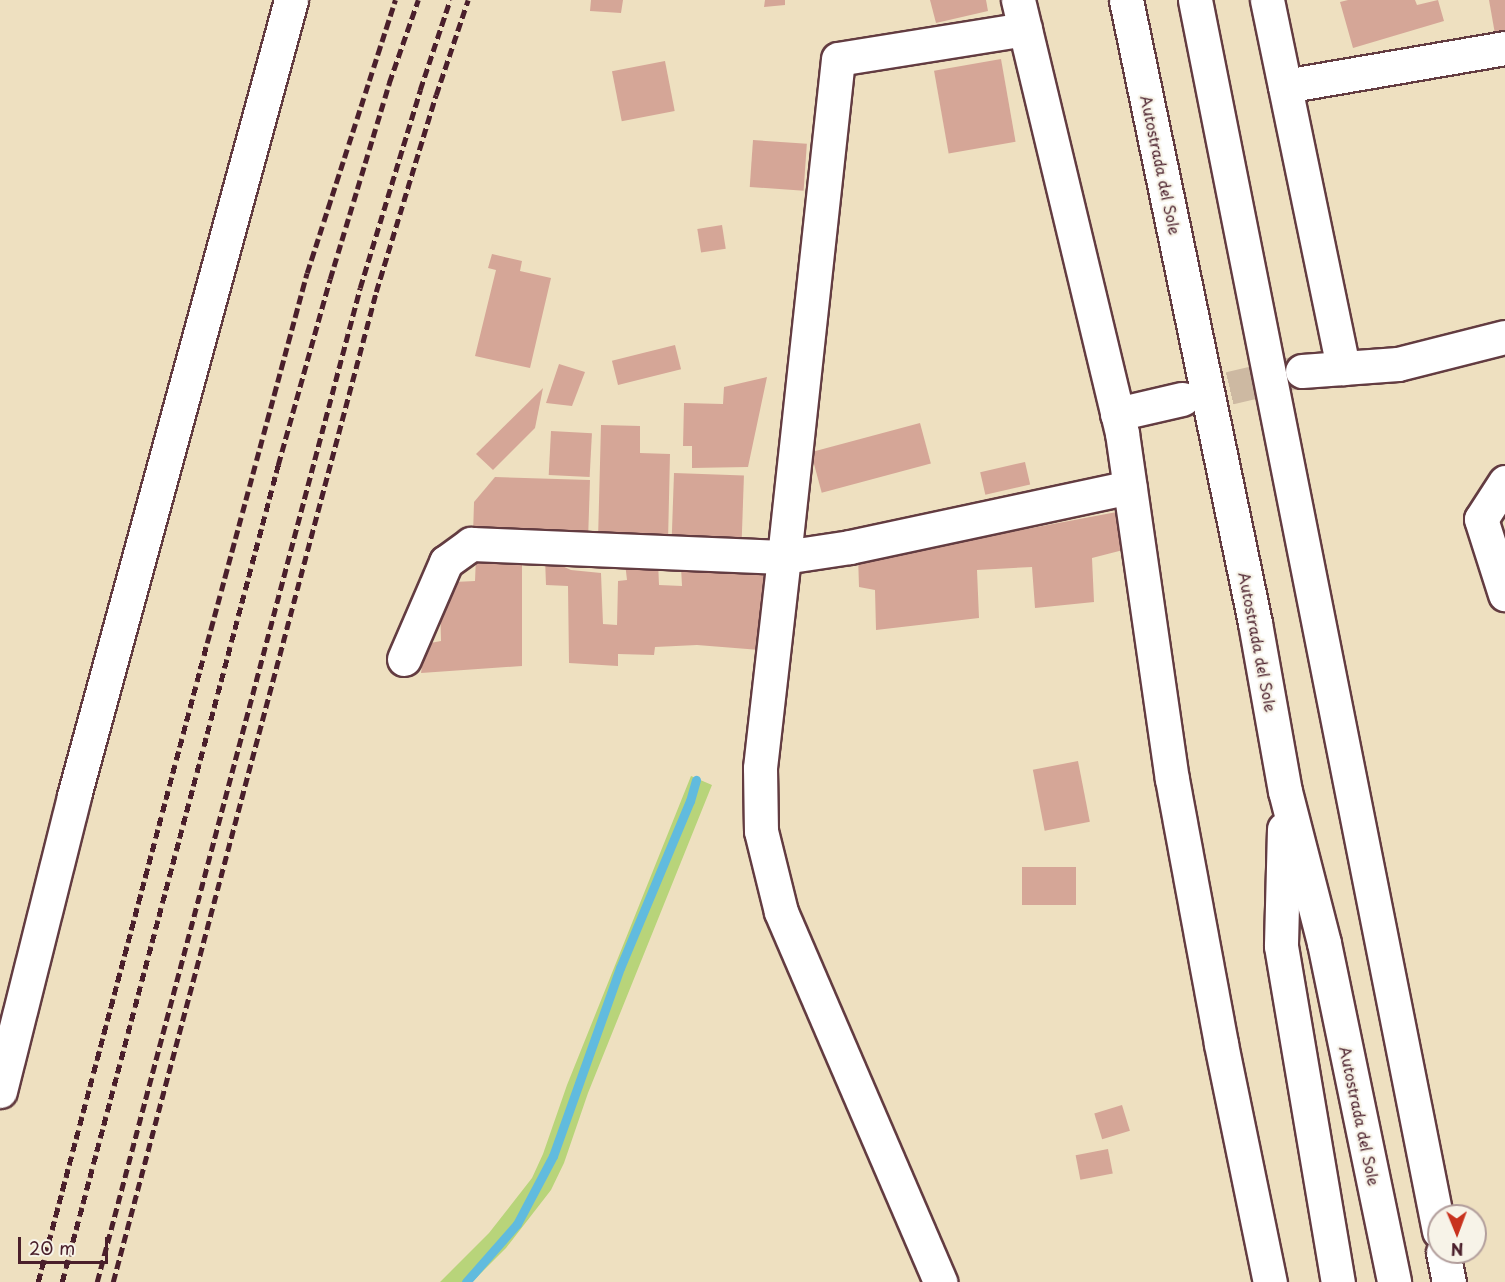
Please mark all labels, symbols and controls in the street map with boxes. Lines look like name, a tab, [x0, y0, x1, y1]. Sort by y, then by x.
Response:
street label: Autostrada del Sole	[1137, 93, 1185, 237]
street label: Autostrada del Sole	[1235, 570, 1281, 714]
street label: Autostrada del Sole	[1336, 1044, 1384, 1188]
north arrow	[1427, 1204, 1487, 1264]
scale bar	[21, 1225, 111, 1263]
text: 20 m	[29, 1234, 75, 1261]
text: N	[1451, 1238, 1464, 1262]

